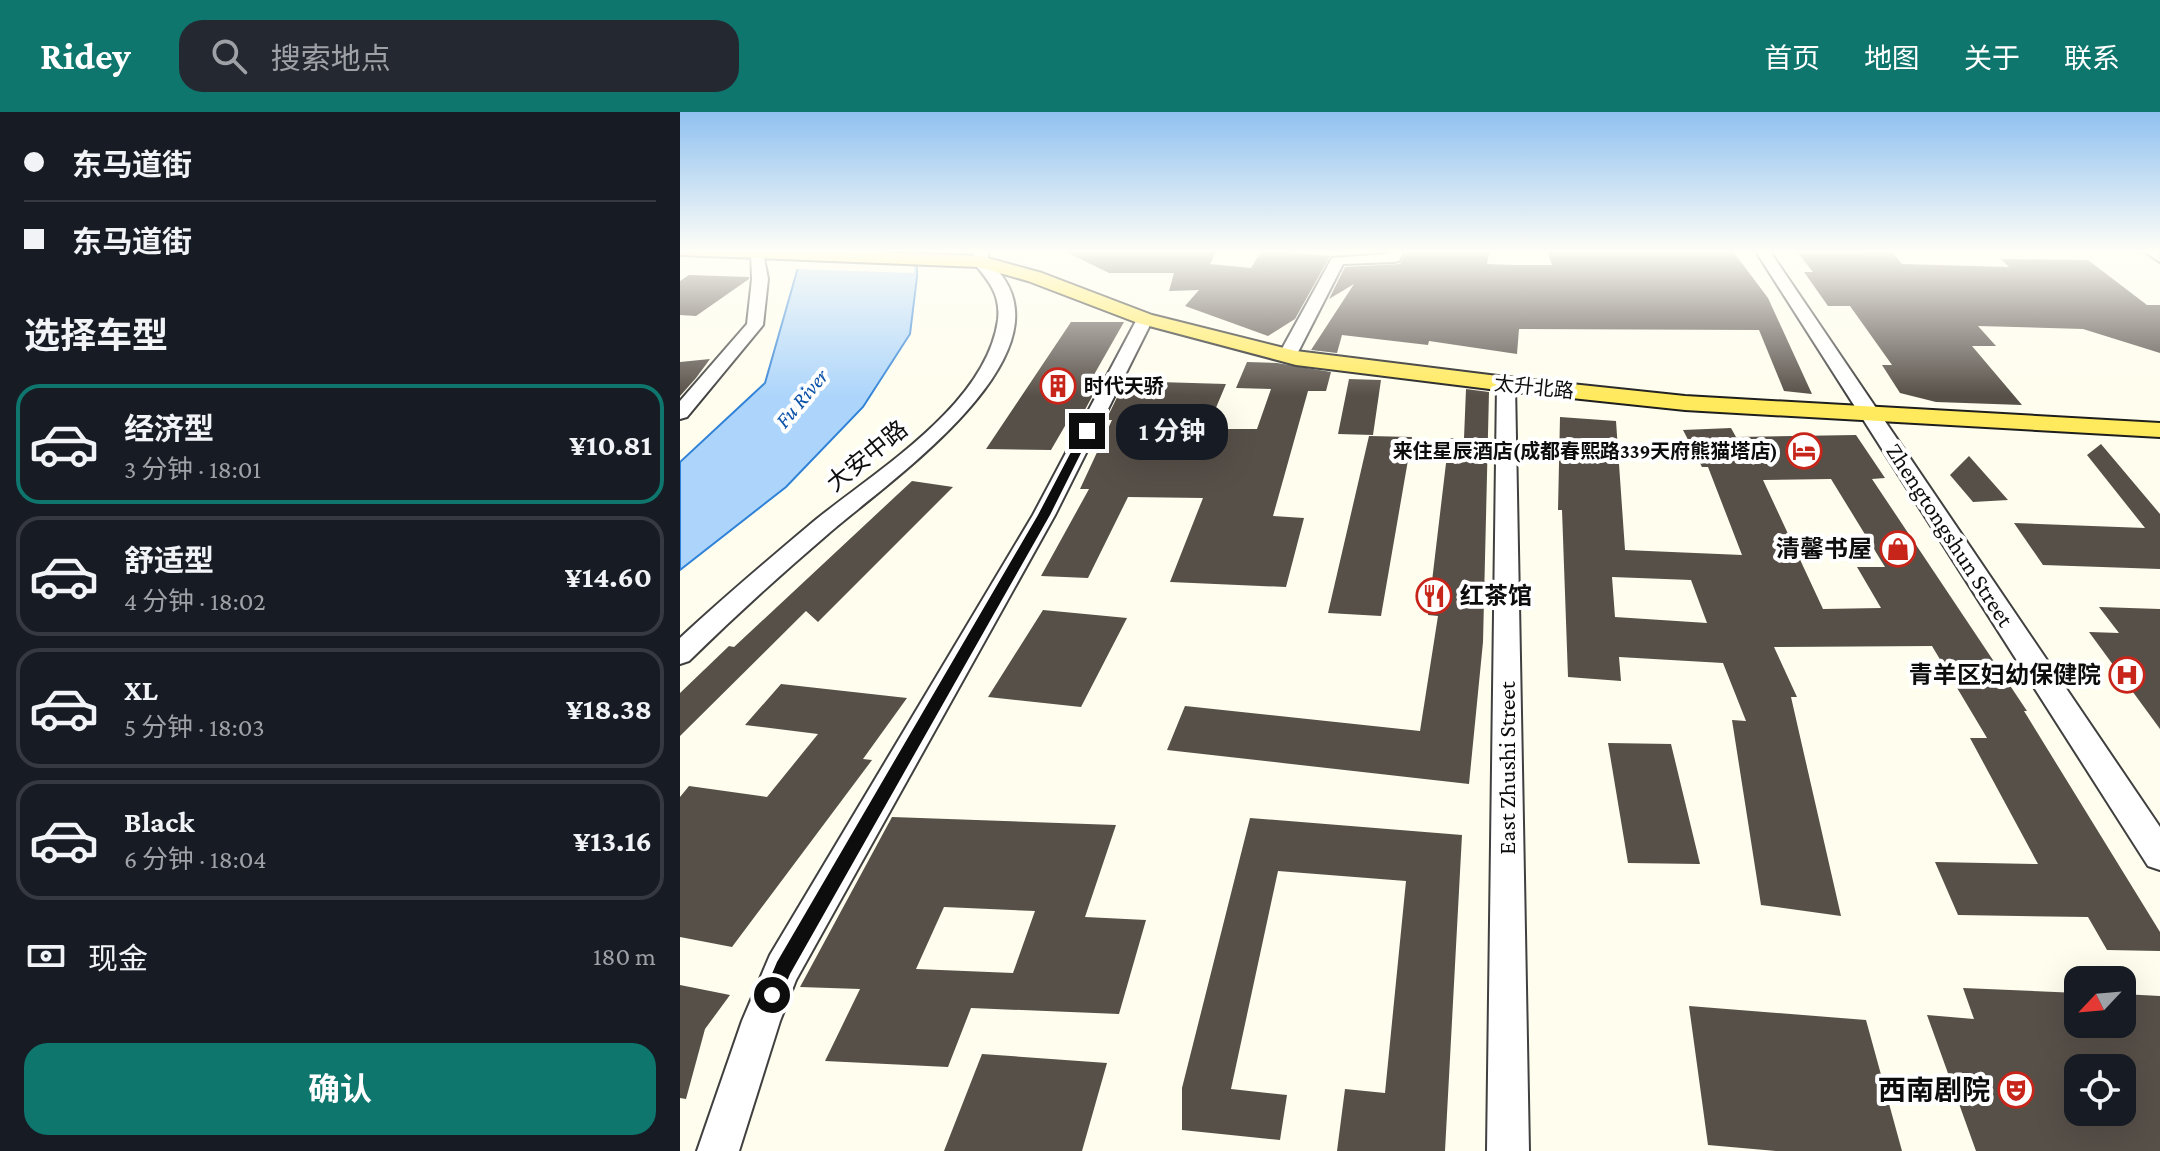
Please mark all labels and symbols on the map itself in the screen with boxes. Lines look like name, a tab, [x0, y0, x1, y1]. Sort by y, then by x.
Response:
water label: Fu River	[770, 363, 834, 433]
building icon: 时代天骄	[1039, 367, 1077, 405]
street label: 太升北路	[1493, 372, 1575, 402]
place label: 时代天骄	[1084, 375, 1164, 397]
callout: 1 分钟	[1115, 403, 1227, 459]
route end	[1069, 413, 1105, 449]
street label: 大安中路	[821, 415, 912, 496]
hotel icon: 来住星辰酒店(成都春熙路339天府熊猫塔店)	[1785, 432, 1823, 470]
street label: Zhengtongshun Street	[1881, 438, 2020, 632]
place label: 来住星辰酒店(成都春熙路339天府熊猫塔店)	[1392, 440, 1778, 463]
shop icon: 清馨书屋	[1879, 530, 1917, 568]
place label: 清馨书屋	[1776, 535, 1872, 562]
restaurant icon: 红茶馆	[1415, 577, 1453, 615]
place label: 红茶馆	[1460, 582, 1532, 609]
hospital icon: 青羊区妇幼保健院	[2108, 656, 2146, 694]
place label: 青羊区妇幼保健院	[1909, 661, 2101, 688]
street label: East Zhushi Street	[1493, 680, 1520, 855]
north arrow	[2064, 966, 2136, 1038]
route start	[754, 977, 790, 1013]
theatre icon: 西南剧院	[1997, 1071, 2035, 1109]
place label: 西南剧院	[1878, 1075, 1990, 1106]

